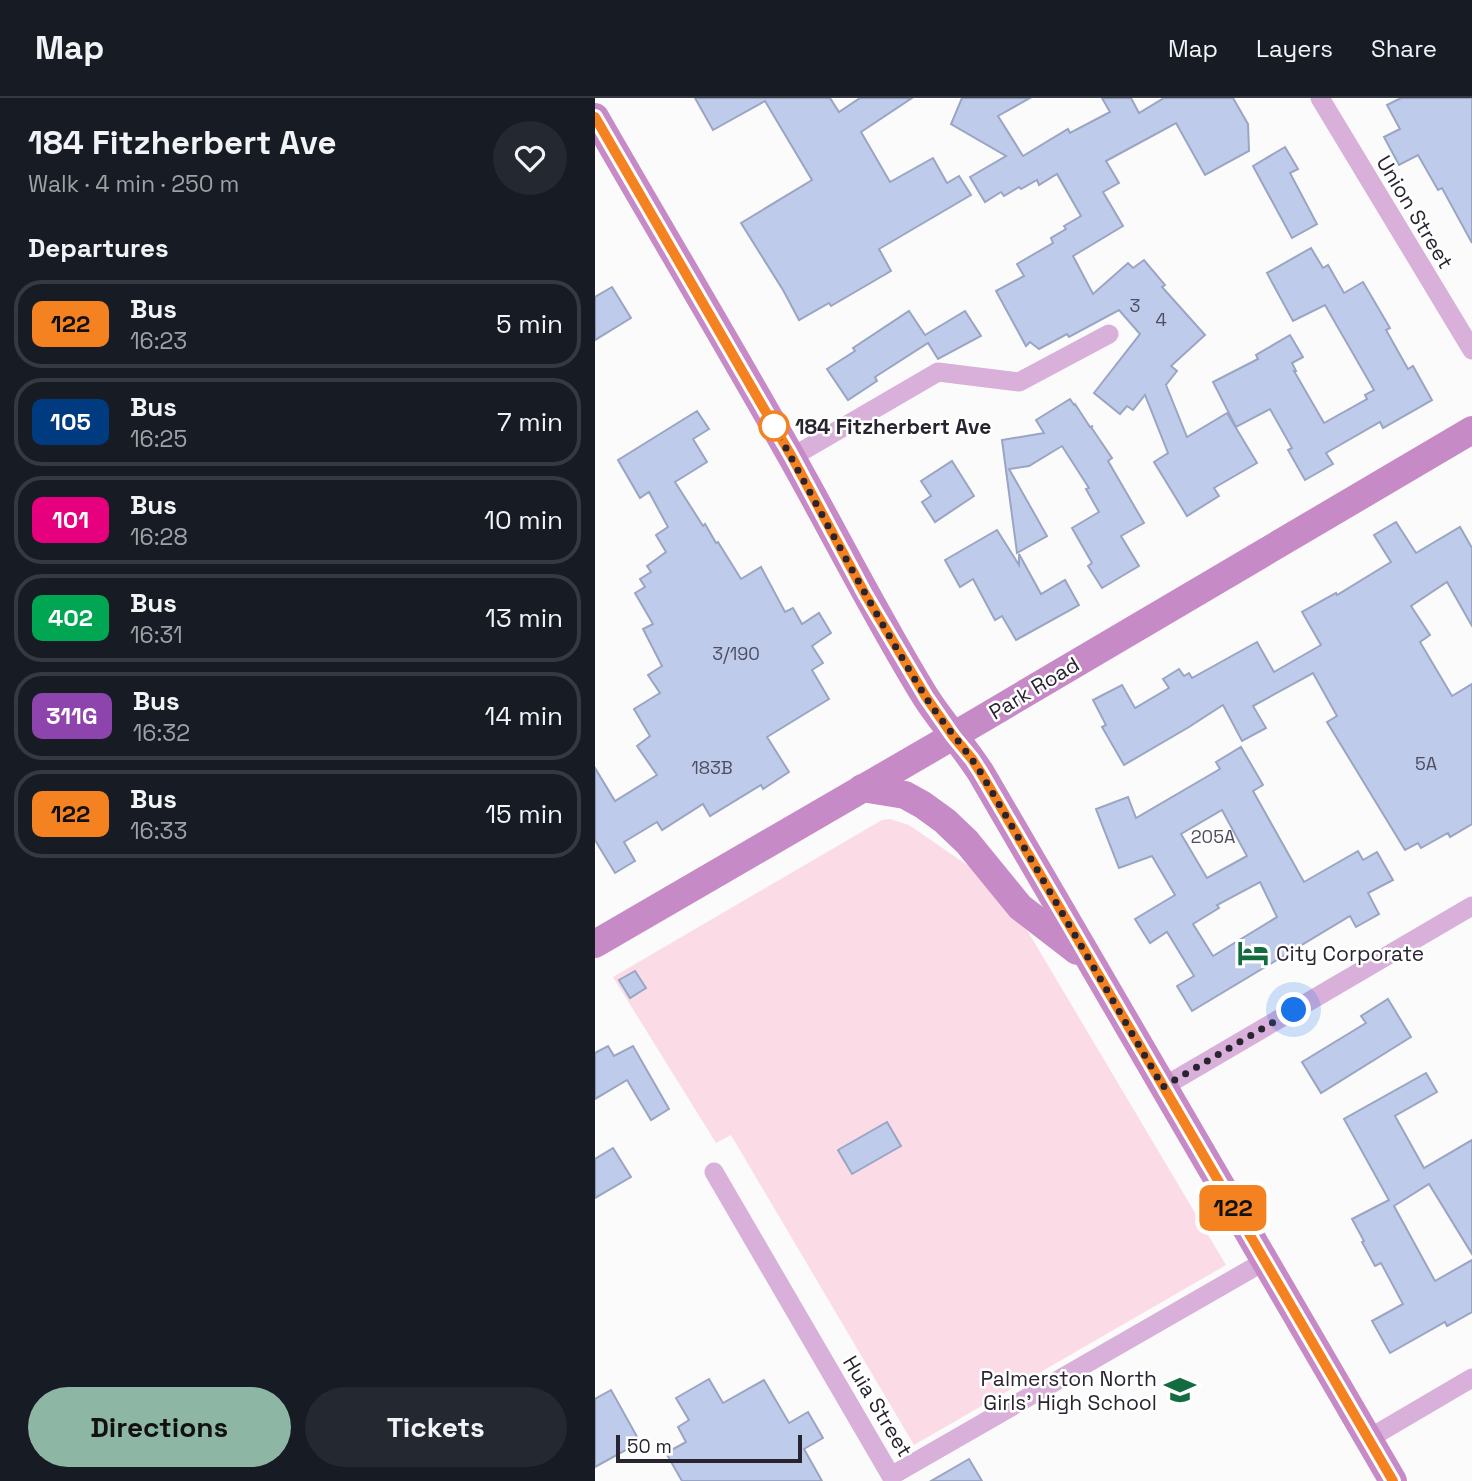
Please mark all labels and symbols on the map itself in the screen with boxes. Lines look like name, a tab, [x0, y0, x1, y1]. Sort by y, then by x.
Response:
street label: Union Street	[1371, 150, 1459, 274]
house number: 3	[1130, 294, 1140, 317]
house number: 4	[1155, 308, 1167, 331]
marker: 184 Fitzherbert Ave	[759, 411, 789, 441]
place label: 184 Fitzherbert Ave	[795, 413, 991, 440]
house number: 3/190	[712, 642, 760, 665]
street label: Park Road	[984, 651, 1084, 725]
house number: 5A	[1415, 752, 1437, 775]
house number: 183B	[691, 756, 733, 779]
house number: 205A	[1191, 825, 1235, 848]
hotel icon: City Corporate	[1236, 936, 1270, 970]
place label: City Corporate	[1276, 940, 1424, 967]
your location	[1276, 992, 1311, 1027]
line badge: 122	[1193, 1185, 1273, 1231]
street label: Huia Street	[837, 1350, 919, 1462]
place label: Palmerston North Girls' High School	[980, 1365, 1157, 1416]
school or university icon: Palmerston North Girls' High School	[1163, 1373, 1197, 1407]
scale bar	[616, 1432, 801, 1464]

